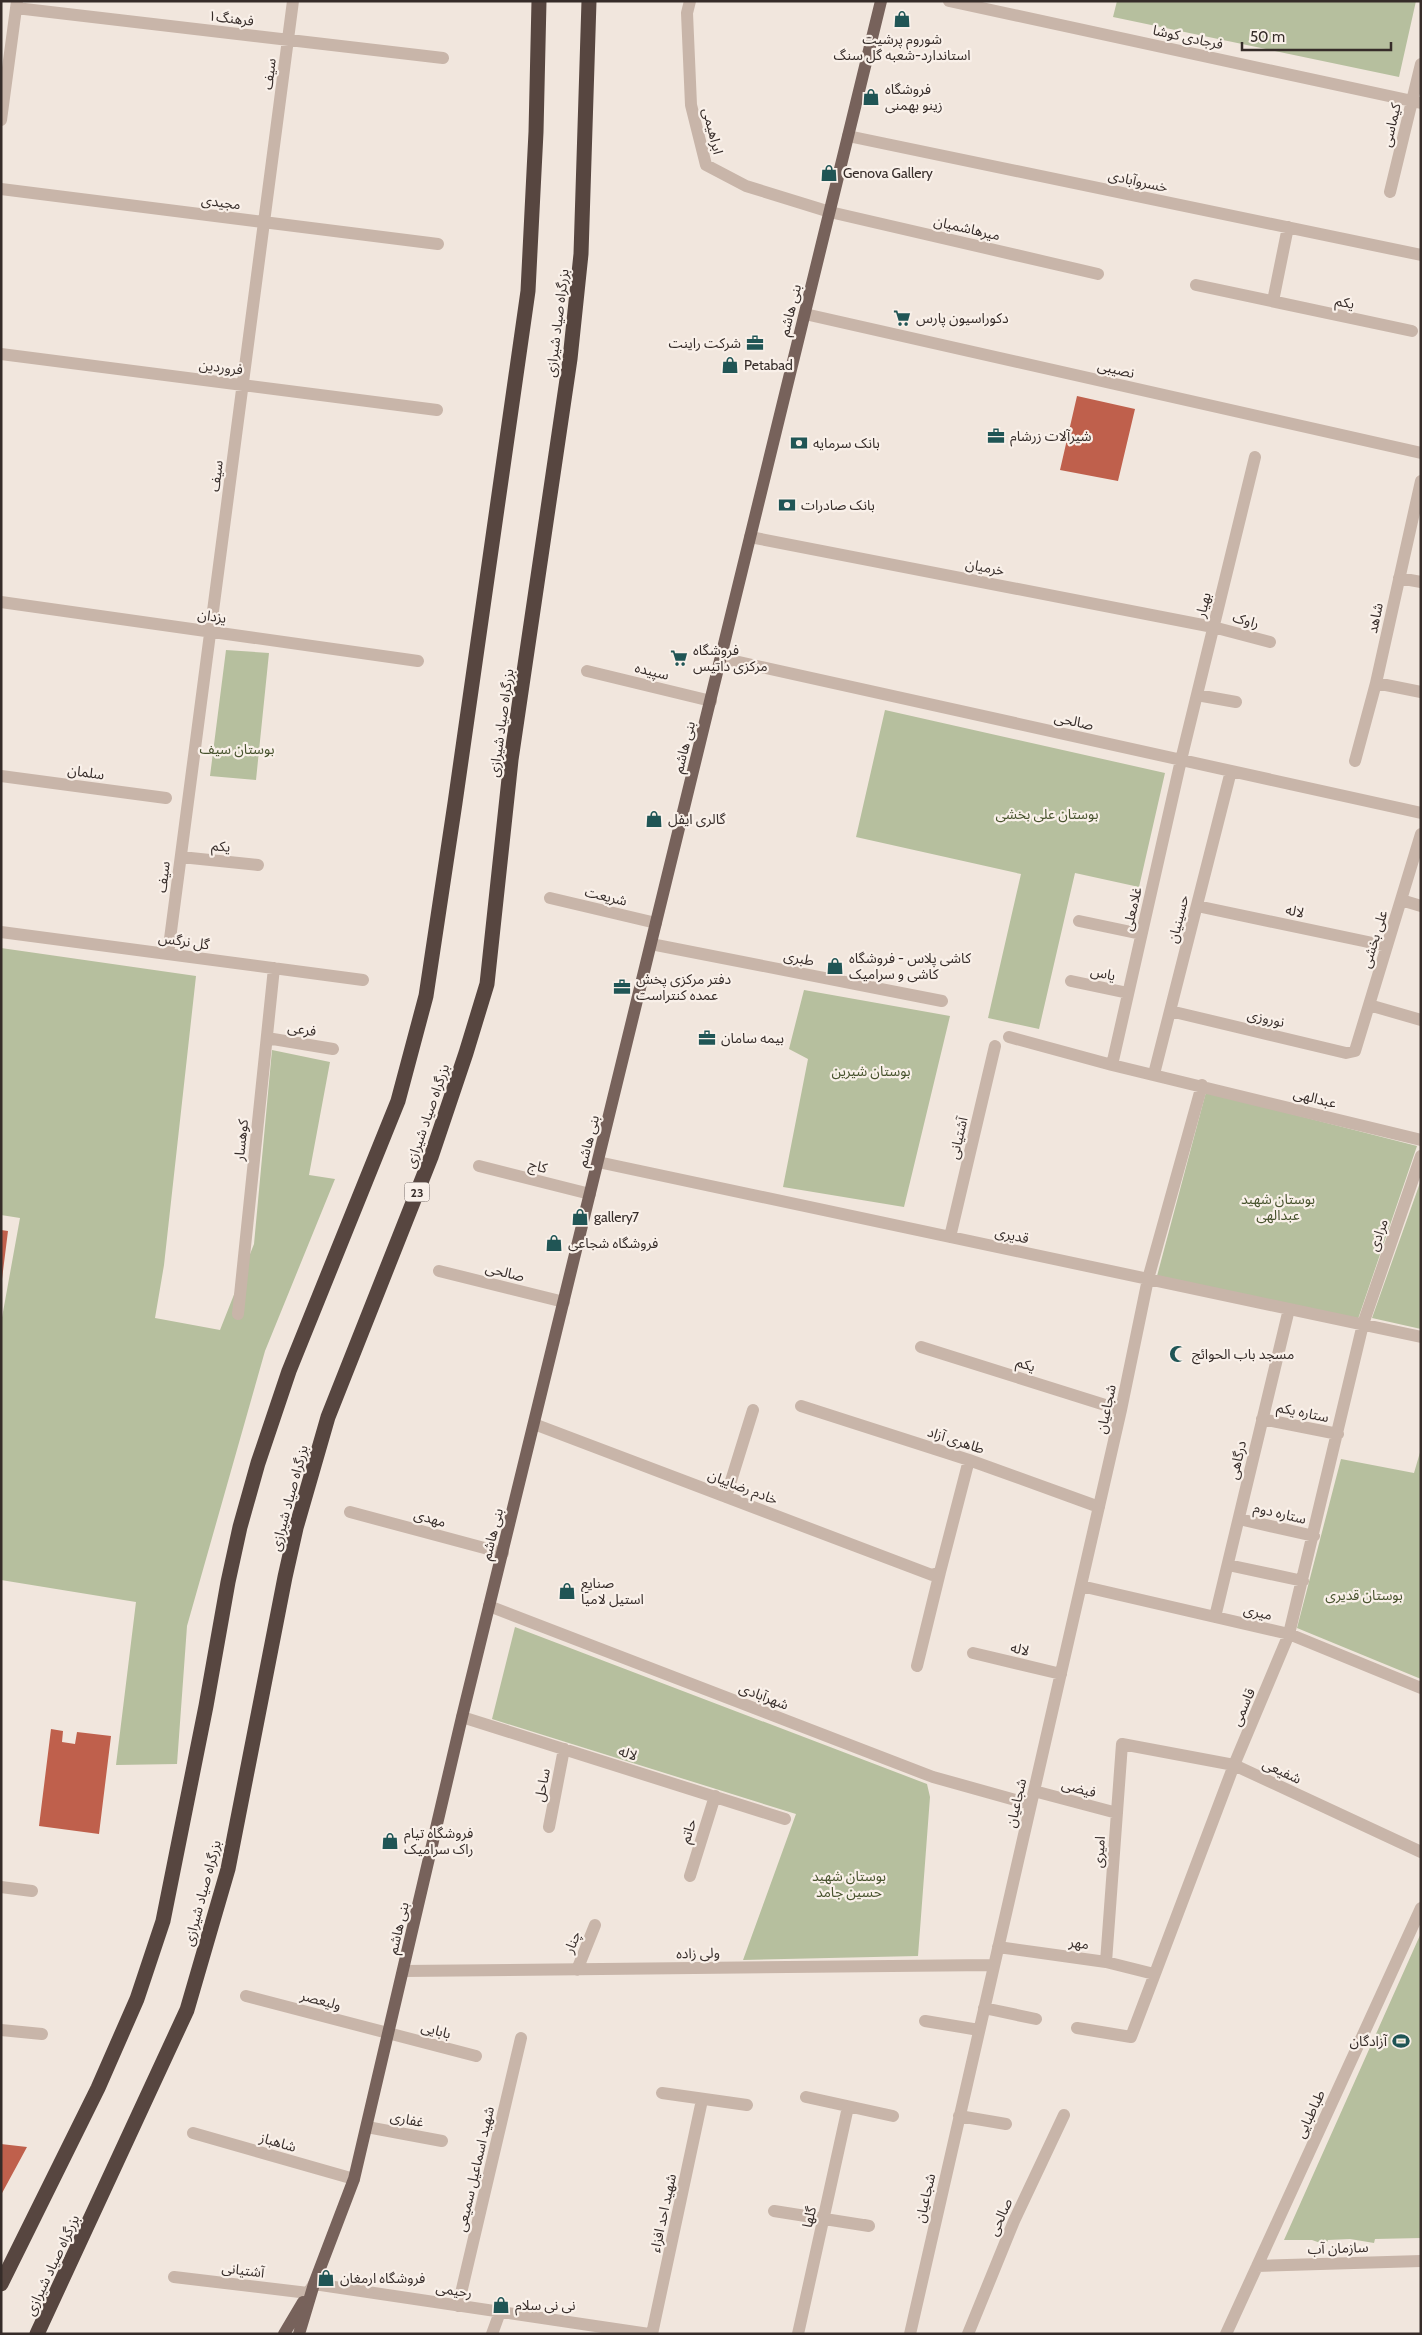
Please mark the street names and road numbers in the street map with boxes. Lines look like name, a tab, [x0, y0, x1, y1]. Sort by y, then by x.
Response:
street label: فرهنگ۱	[207, 6, 255, 30]
street label: فرجادی کوشا	[1151, 21, 1225, 53]
street label: سیف	[258, 57, 280, 91]
street label: کیماسی	[1377, 101, 1405, 149]
street label: ابراهیمی	[699, 106, 727, 156]
street label: خسروآبادی	[1107, 166, 1169, 196]
street label: مجیدی	[200, 191, 242, 213]
street label: میرهاشمیان	[932, 212, 1002, 244]
street label: بزرگراه صیاد شیرازی	[541, 267, 573, 378]
street label: بنی هاشم	[775, 282, 807, 338]
street label: یکم	[1333, 291, 1356, 315]
street label: فروردین	[198, 355, 244, 379]
street label: نصیبی	[1096, 356, 1136, 382]
street label: سیف	[205, 459, 227, 493]
street label: خرمیان	[964, 554, 1006, 580]
street label: بهیار	[1191, 590, 1215, 620]
street label: شاهد	[1363, 601, 1387, 635]
street label: یزدان	[196, 605, 228, 627]
street label: راوک	[1231, 608, 1261, 632]
street label: سپیده	[633, 658, 671, 685]
street label: بزرگراه صیاد شیرازی	[484, 667, 518, 778]
street label: صالحی	[1053, 708, 1096, 734]
street label: بنی هاشم	[669, 719, 701, 775]
street label: سلمان	[66, 761, 106, 783]
street label: یکم	[210, 836, 231, 858]
street label: سیف	[152, 860, 174, 894]
street label: شریعت	[583, 882, 629, 910]
street label: غلامعلی	[1118, 885, 1146, 933]
street label: حسینیان	[1163, 893, 1193, 945]
street label: لاله	[1284, 900, 1306, 922]
street label: علی بخشی	[1357, 908, 1391, 970]
street label: گل نرگس	[157, 929, 211, 954]
street label: طبری	[782, 946, 816, 970]
street label: یاس	[1089, 962, 1117, 984]
street label: نوروزی	[1246, 1005, 1287, 1031]
street label: فرعی	[286, 1018, 318, 1040]
street label: بزرگراه صیاد شیرازی	[401, 1061, 453, 1171]
street label: عبدالهی	[1292, 1084, 1338, 1112]
street label: بنی هاشم	[573, 1113, 605, 1169]
street label: آشتیانی	[944, 1114, 972, 1161]
street label: کوهسار	[230, 1118, 252, 1163]
street label: کاج	[526, 1155, 550, 1179]
road number: 23	[404, 1182, 430, 1202]
street label: مرادی	[1364, 1216, 1392, 1254]
street label: قدیری	[993, 1223, 1031, 1247]
street label: صالحی	[484, 1258, 527, 1286]
street label: یکم	[1013, 1352, 1038, 1377]
street label: شجاعیان	[1092, 1383, 1120, 1435]
street label: ستاره یکم	[1275, 1398, 1331, 1428]
street label: طاهری آزاد	[925, 1422, 987, 1458]
street label: درگاهی	[1224, 1438, 1250, 1481]
street label: بزرگراه صیاد شیرازی	[266, 1443, 312, 1553]
street label: خادم رضاییان	[705, 1465, 781, 1510]
street label: ستاره دوم	[1252, 1498, 1308, 1530]
street label: مهدی	[412, 1505, 448, 1531]
street label: بنی هاشم	[477, 1506, 509, 1562]
street label: میری	[1242, 1600, 1274, 1624]
street label: لاله	[1009, 1638, 1031, 1660]
street label: شهرآبادی	[737, 1678, 791, 1714]
street label: قاسمی	[1227, 1685, 1259, 1729]
street label: لاله	[616, 1742, 640, 1764]
street label: شفیعی	[1260, 1754, 1304, 1788]
street label: ساحل	[530, 1767, 554, 1803]
street label: فیضی	[1060, 1775, 1098, 1801]
street label: شجاعیان	[1002, 1777, 1030, 1829]
street label: حاتم	[676, 1817, 702, 1846]
street label: امیری	[1089, 1835, 1109, 1869]
street label: بزرگراه صیاد شیرازی	[179, 1838, 225, 1948]
street label: بنی هاشم	[383, 1900, 415, 1956]
street label: چنار	[559, 1928, 585, 1957]
street label: مهر	[1067, 1933, 1090, 1953]
street label: ولی زاده	[676, 1944, 720, 1962]
street label: ولیعصر	[298, 1986, 343, 2014]
street label: بابایی	[419, 2017, 453, 2043]
street label: طباطبایی	[1291, 2087, 1329, 2141]
street label: شهید اسماعیل سمیعی	[452, 2105, 498, 2233]
street label: غفاری	[389, 2107, 425, 2131]
street label: شاهباز	[257, 2128, 298, 2156]
street label: شهید احد افزاء	[646, 2172, 680, 2254]
street label: شجاعیان	[911, 2172, 939, 2224]
street label: صالحی	[984, 2195, 1016, 2239]
street label: گلها	[798, 2204, 820, 2229]
street label: بزرگراه صیاد شیرازی	[21, 2211, 83, 2318]
street label: سازمان آب	[1307, 2238, 1369, 2258]
street label: آشتیانی	[221, 2258, 266, 2282]
street label: رحیمی	[435, 2278, 473, 2302]

